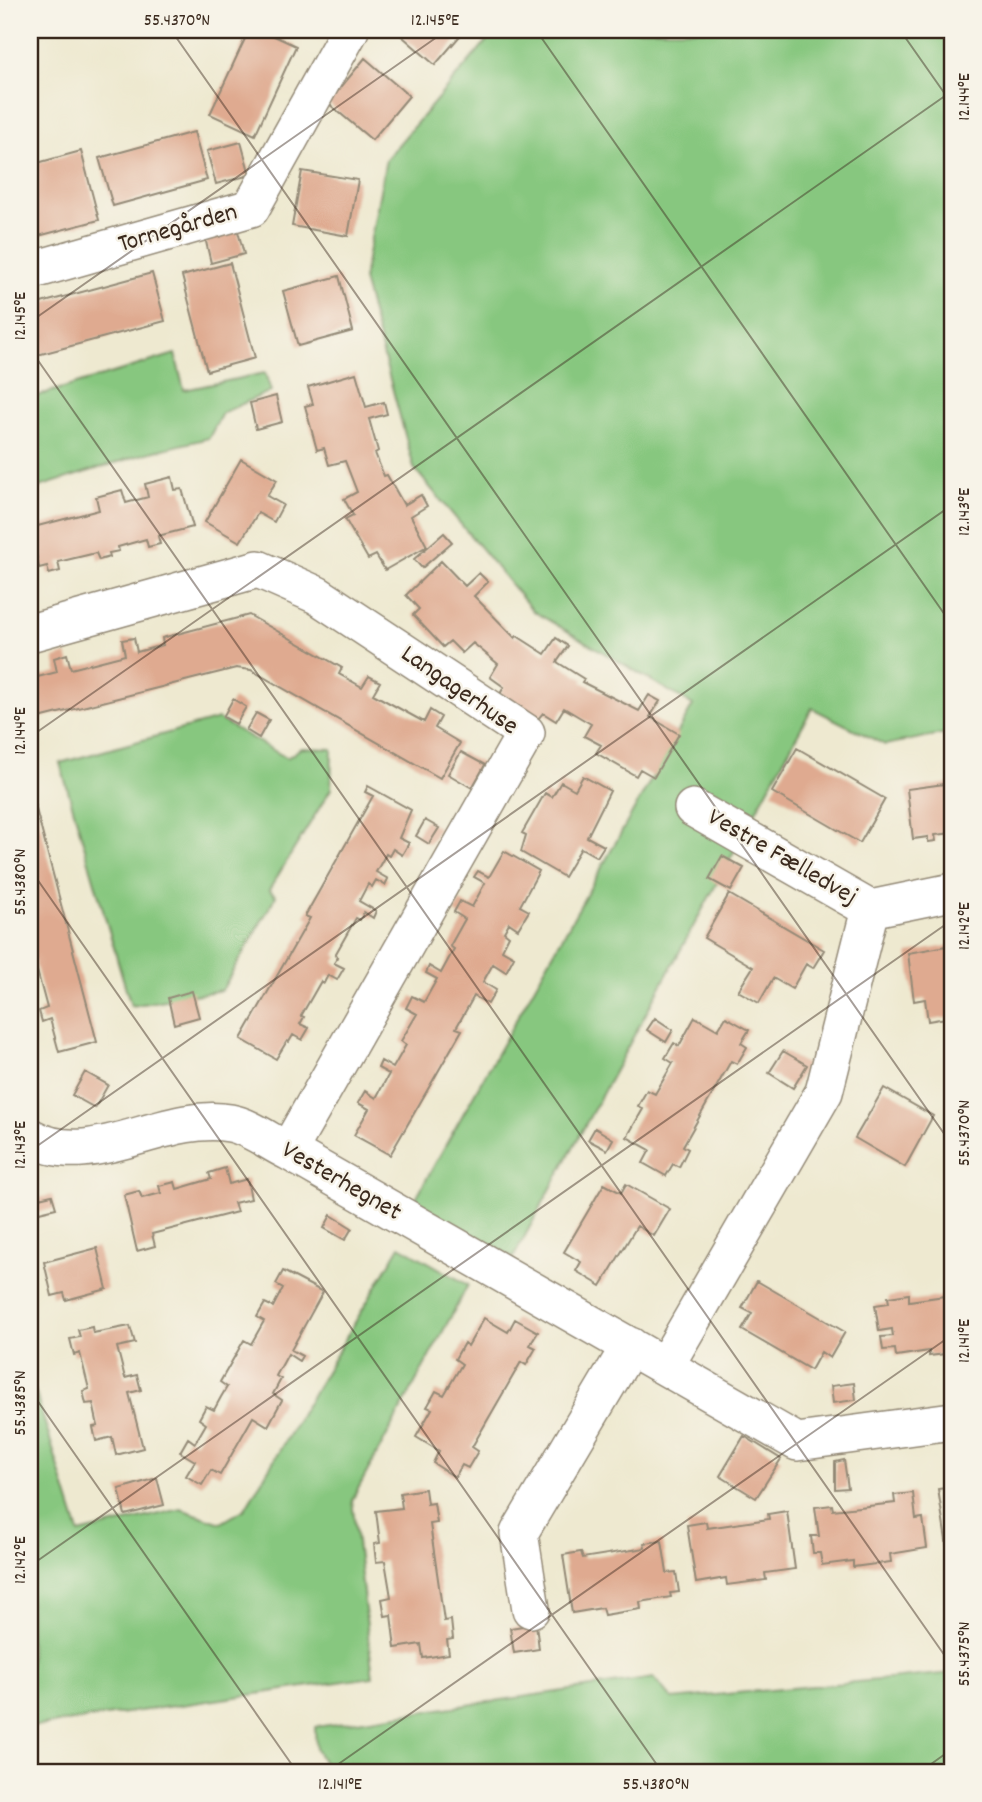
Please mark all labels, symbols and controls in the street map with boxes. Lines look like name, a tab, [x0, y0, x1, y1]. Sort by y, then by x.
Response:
text: 55.4370°N	[144, 9, 210, 34]
text: 12.145°E	[411, 9, 459, 34]
text: 12.144°E	[953, 73, 978, 121]
street label: Tornegården	[114, 194, 242, 264]
text: 12.145°E	[9, 292, 34, 340]
text: 12.143°E	[953, 488, 978, 536]
street label: Langagerhuse	[393, 637, 525, 745]
text: 12.144°E	[9, 707, 34, 755]
street label: Vestre Fælledvej	[700, 800, 864, 916]
text: 55.4380°N	[9, 849, 34, 915]
text: 12.142°E	[953, 902, 978, 950]
text: 55.4370°N	[953, 1100, 978, 1166]
text: 12.143°E	[9, 1121, 34, 1169]
street label: Vesterhegnet	[274, 1133, 408, 1232]
text: 12.141°E	[953, 1319, 978, 1363]
text: 55.4385°N	[9, 1370, 34, 1436]
text: 12.142°E	[9, 1536, 34, 1584]
text: 55.4375°N	[953, 1621, 978, 1687]
text: 12.141°E	[318, 1773, 362, 1798]
text: 55.4380°N	[623, 1773, 689, 1798]

